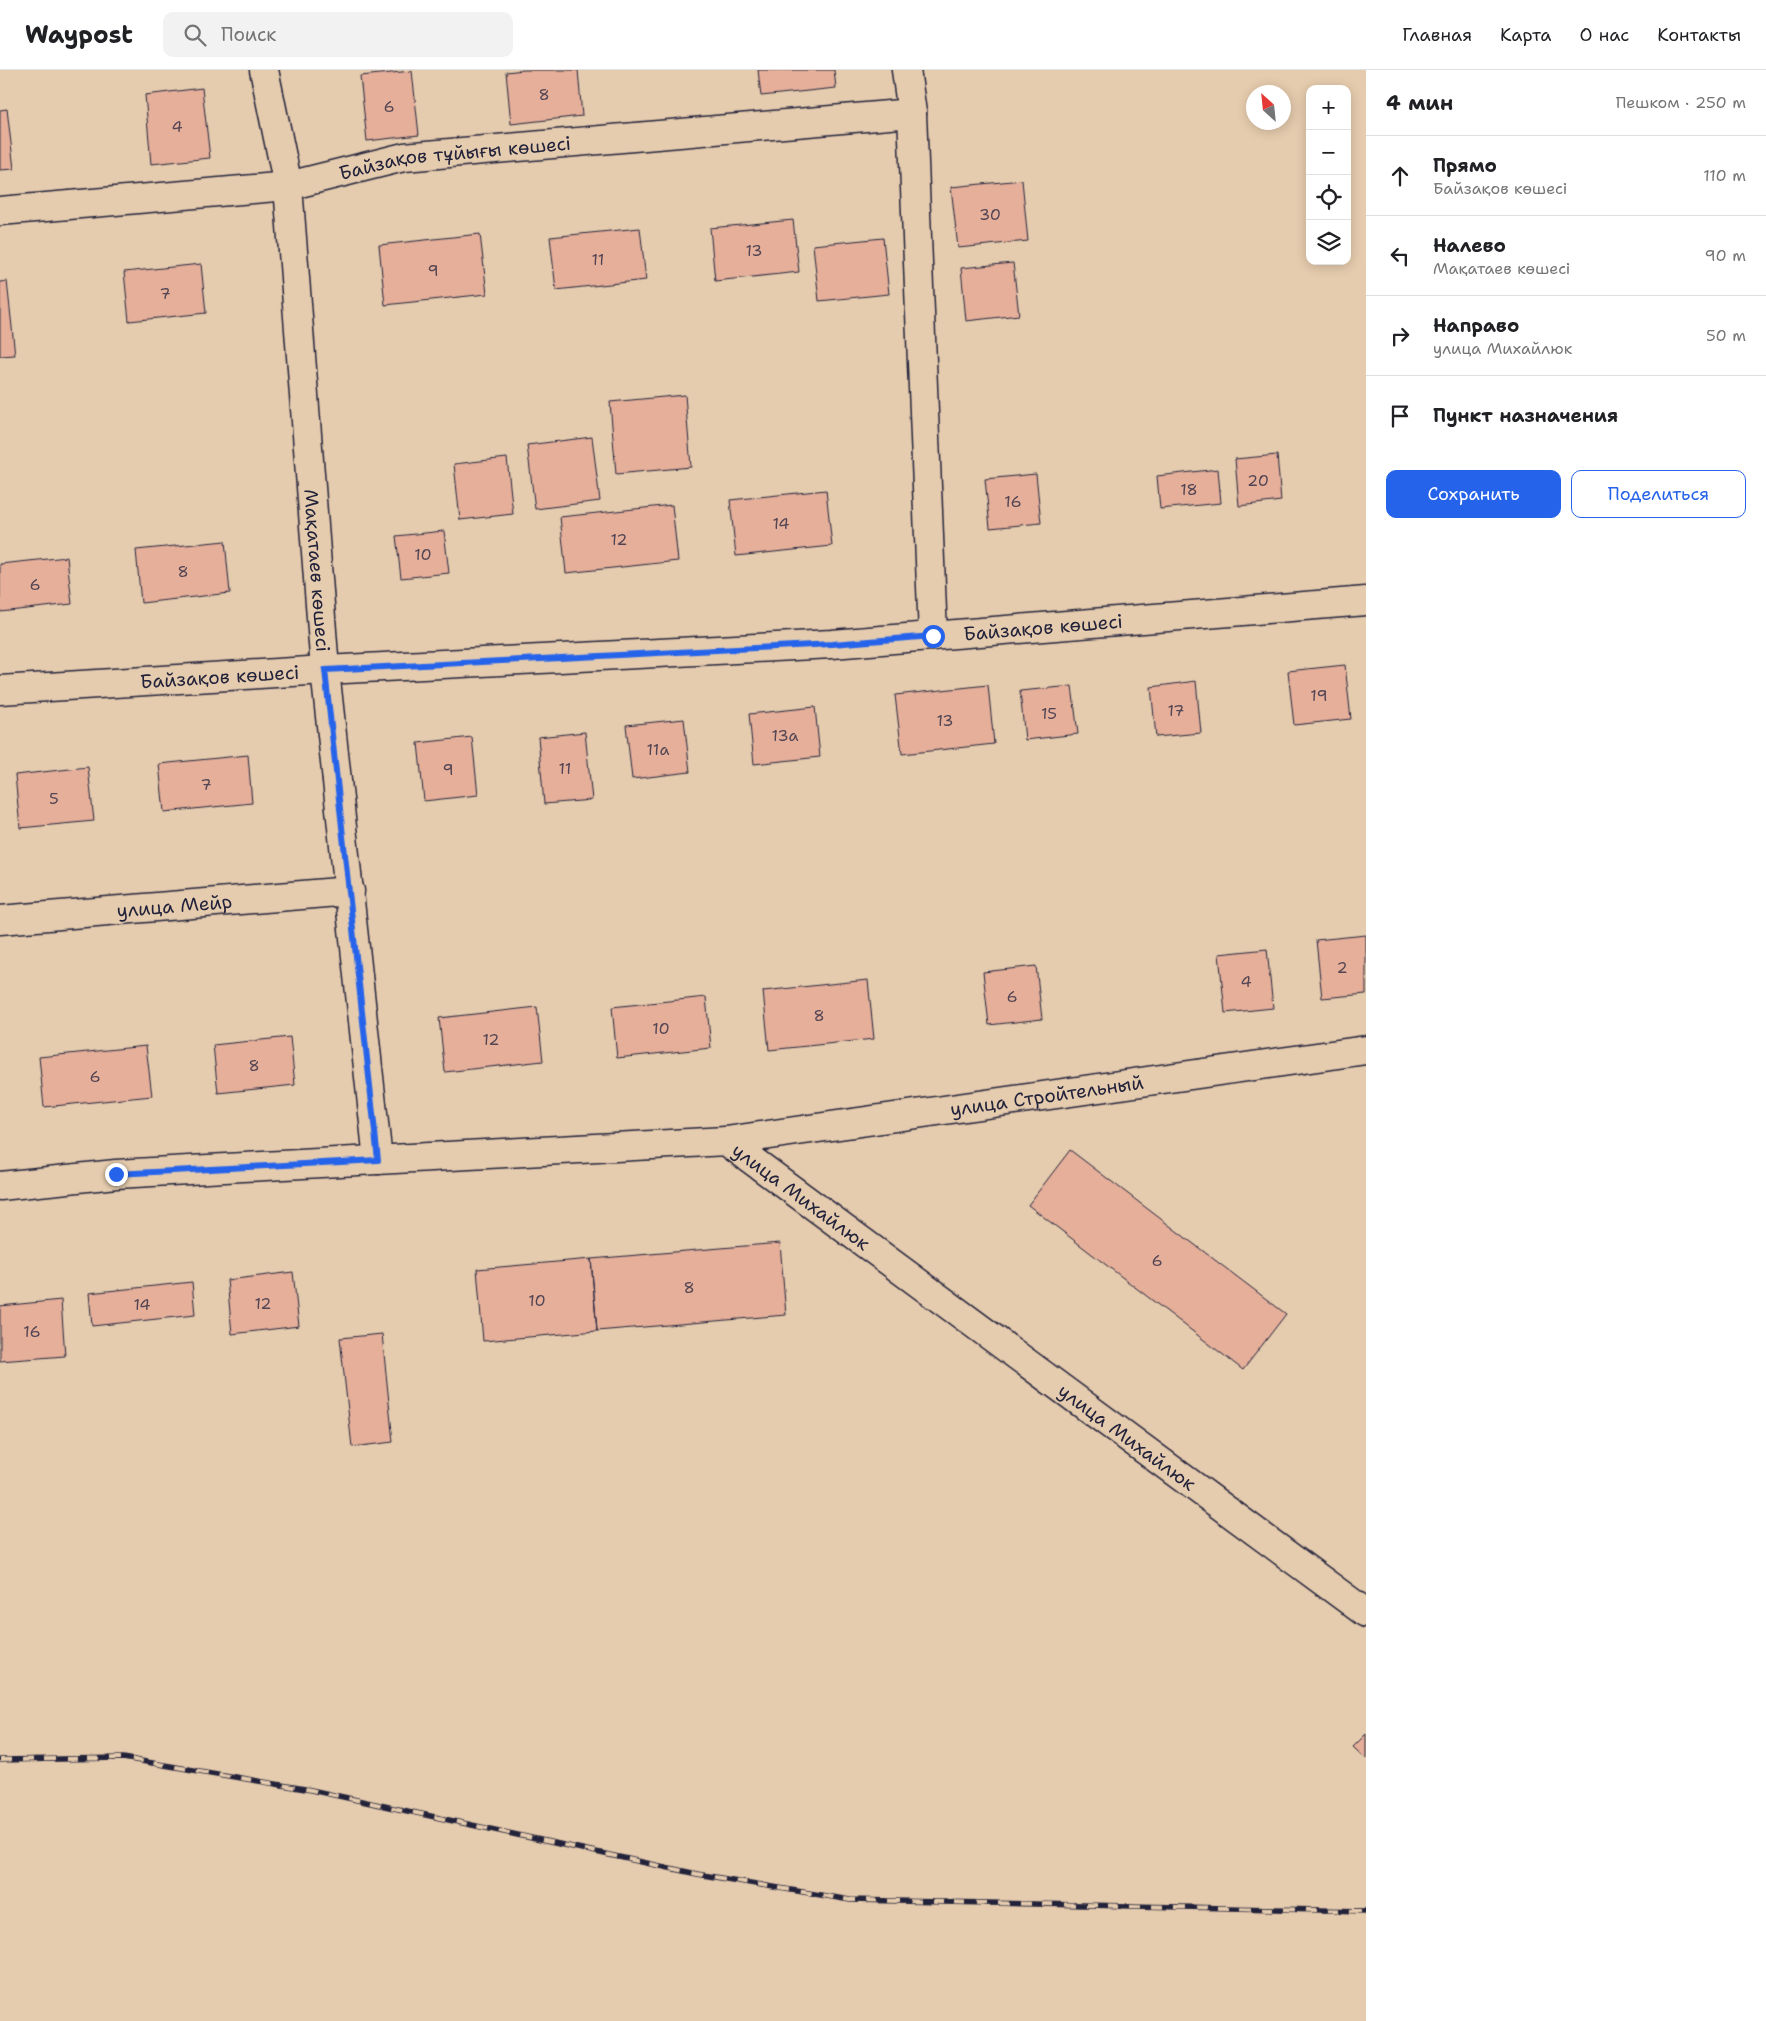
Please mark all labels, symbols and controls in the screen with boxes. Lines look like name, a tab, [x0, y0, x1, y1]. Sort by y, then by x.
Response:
search box	[163, 12, 513, 57]
text: Waypost	[25, 19, 133, 51]
icon: search	[181, 21, 209, 49]
text: Поиск	[221, 22, 276, 47]
text: Главная	[1402, 23, 1472, 47]
text: Карта	[1500, 23, 1552, 47]
text: О нас	[1580, 23, 1629, 47]
text: Контакты	[1657, 23, 1741, 47]
house number: 8	[538, 84, 550, 105]
north arrow	[1246, 85, 1291, 130]
map controls	[1306, 85, 1351, 265]
button: +	[1306, 85, 1351, 130]
text: 4 мин	[1386, 89, 1453, 117]
text: Пешком · 250 m	[1616, 92, 1746, 113]
house number: 6	[383, 96, 395, 117]
house number: 4	[171, 116, 183, 137]
button: −	[1306, 130, 1351, 175]
street label: Байзақов тұйығы көшесі	[336, 131, 572, 186]
text: Прямо	[1433, 153, 1497, 178]
icon: ahead	[1386, 162, 1414, 190]
text: 110 m	[1703, 165, 1746, 186]
button: locate	[1306, 175, 1351, 220]
text: Байзақов көшесі	[1433, 178, 1567, 199]
house number: 30	[979, 204, 1001, 225]
button: layers	[1306, 220, 1351, 265]
text: Налево	[1433, 233, 1506, 258]
house number: 13	[745, 240, 763, 261]
icon: left	[1386, 242, 1414, 270]
text: 90 m	[1705, 245, 1746, 266]
house number: 11	[592, 249, 604, 270]
text: Мақатаев көшесі	[1433, 258, 1570, 279]
house number: 9	[427, 260, 439, 281]
house number: 7	[159, 283, 171, 304]
text: Направо	[1433, 313, 1519, 338]
icon: right	[1386, 322, 1414, 350]
text: 50 m	[1706, 325, 1746, 346]
text: улица Михайлюк	[1433, 338, 1572, 359]
icon: arrive	[1386, 402, 1414, 430]
text: Пункт назначения	[1433, 403, 1618, 428]
house number: 20	[1247, 470, 1269, 491]
button: Сохранить	[1386, 470, 1561, 518]
button: Поделиться	[1571, 470, 1746, 518]
house number: 18	[1180, 479, 1198, 500]
street label: Мақатаев көшесі	[298, 488, 336, 653]
house number: 16	[1004, 491, 1022, 512]
house number: 14	[772, 513, 790, 534]
house number: 12	[610, 529, 628, 550]
house number: 10	[414, 544, 432, 565]
house number: 8	[177, 561, 189, 582]
house number: 6	[29, 574, 41, 595]
street label: Байзақов көшесі	[963, 609, 1124, 646]
route start	[922, 625, 945, 648]
street label: Байзақов көшесі	[139, 660, 300, 694]
house number: 19	[1310, 685, 1328, 706]
house number: 17	[1167, 700, 1185, 721]
house number: 15	[1041, 703, 1057, 724]
house number: 13	[936, 710, 954, 731]
house number: 13а	[771, 725, 799, 746]
house number: 11а	[647, 739, 669, 760]
house number: 11	[559, 758, 571, 779]
house number: 9	[442, 759, 454, 780]
house number: 7	[200, 774, 212, 795]
house number: 5	[49, 788, 59, 809]
street label: улица Мейр	[116, 889, 233, 923]
house number: 2	[1336, 957, 1348, 978]
house number: 4	[1240, 971, 1252, 992]
house number: 6	[1006, 986, 1018, 1007]
house number: 8	[813, 1005, 825, 1026]
house number: 10	[652, 1018, 670, 1039]
house number: 12	[482, 1029, 500, 1050]
house number: 8	[248, 1055, 260, 1076]
house number: 6	[89, 1066, 101, 1087]
street label: улица Стройтельный	[948, 1070, 1145, 1122]
street label: улица Михайлюк	[727, 1138, 875, 1256]
route end	[105, 1163, 128, 1186]
house number: 6	[1151, 1250, 1163, 1271]
house number: 8	[683, 1277, 695, 1298]
house number: 10	[528, 1290, 546, 1311]
house number: 12	[254, 1293, 272, 1314]
house number: 14	[133, 1294, 151, 1315]
house number: 16	[23, 1321, 41, 1342]
street label: улица Михайлюк	[1053, 1378, 1201, 1496]

